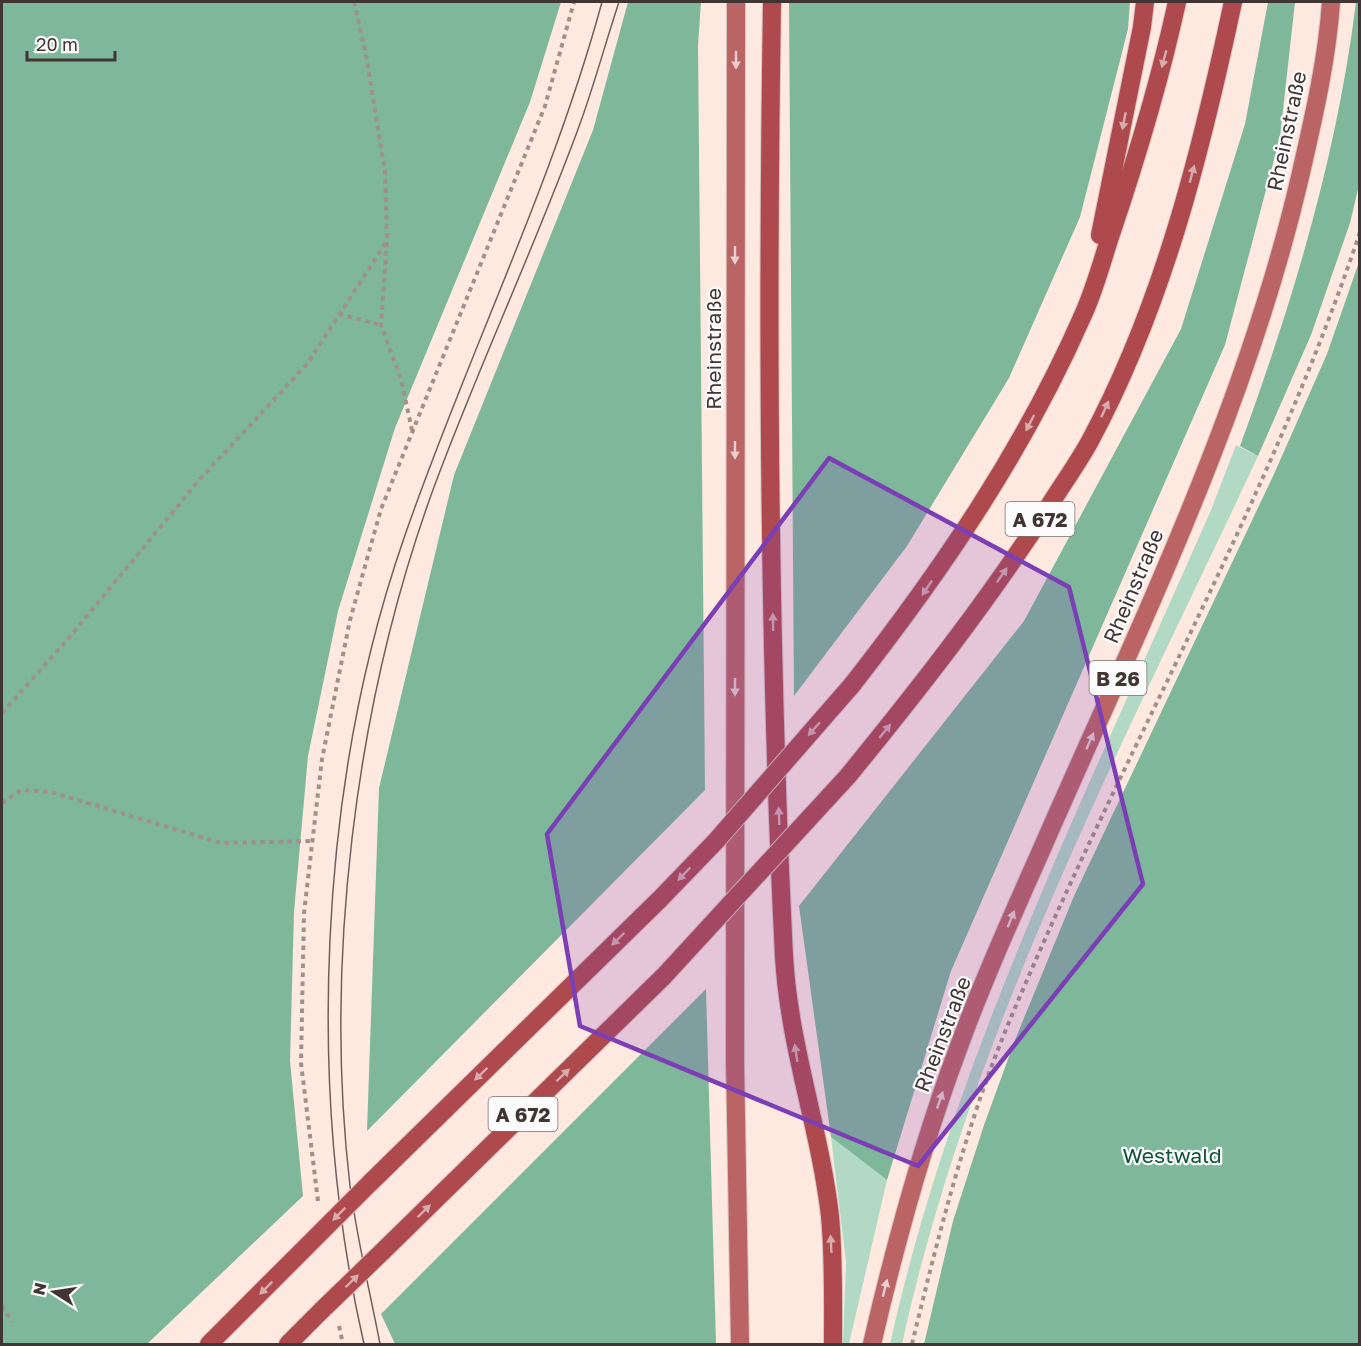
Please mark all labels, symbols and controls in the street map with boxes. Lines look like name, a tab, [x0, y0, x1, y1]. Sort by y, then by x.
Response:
scale bar	[27, 24, 116, 62]
text: 20 m	[36, 33, 78, 55]
one-way arrow	[731, 50, 741, 69]
one-way arrow	[1159, 50, 1168, 68]
street label: Rheinstraße	[1261, 69, 1311, 193]
one-way arrow	[1119, 112, 1128, 131]
one-way arrow	[1187, 165, 1197, 183]
one-way arrow	[730, 245, 740, 264]
street label: Rheinstraße	[700, 288, 726, 410]
one-way arrow	[1100, 401, 1109, 418]
one-way arrow	[1025, 415, 1035, 432]
one-way arrow	[730, 440, 740, 459]
road number: A 672	[1006, 502, 1074, 536]
street label: Rheinstraße	[1097, 525, 1169, 647]
one-way arrow	[996, 568, 1008, 584]
one-way arrow	[921, 580, 933, 596]
one-way arrow	[768, 612, 778, 631]
road number: B 26	[1090, 661, 1146, 695]
one-way arrow	[730, 677, 740, 696]
one-way arrow	[808, 721, 821, 736]
one-way arrow	[878, 723, 891, 739]
one-way arrow	[1085, 731, 1095, 749]
one-way arrow	[775, 807, 784, 826]
one-way arrow	[677, 867, 691, 882]
one-way arrow	[1007, 910, 1016, 928]
one-way arrow	[612, 932, 626, 946]
street label: Rheinstraße	[908, 973, 976, 1095]
one-way arrow	[791, 1043, 800, 1062]
one-way arrow	[474, 1067, 488, 1081]
one-way arrow	[556, 1068, 570, 1082]
one-way arrow	[936, 1091, 945, 1109]
road number: A 672	[488, 1097, 558, 1131]
park label: Westwald	[1122, 1142, 1222, 1168]
one-way arrow	[417, 1204, 432, 1218]
one-way arrow	[332, 1207, 346, 1221]
one-way arrow	[827, 1235, 836, 1254]
north arrow	[24, 1262, 84, 1322]
one-way arrow	[344, 1275, 359, 1288]
one-way arrow	[881, 1278, 891, 1297]
one-way arrow	[259, 1280, 273, 1295]
text: N	[28, 1281, 50, 1297]

